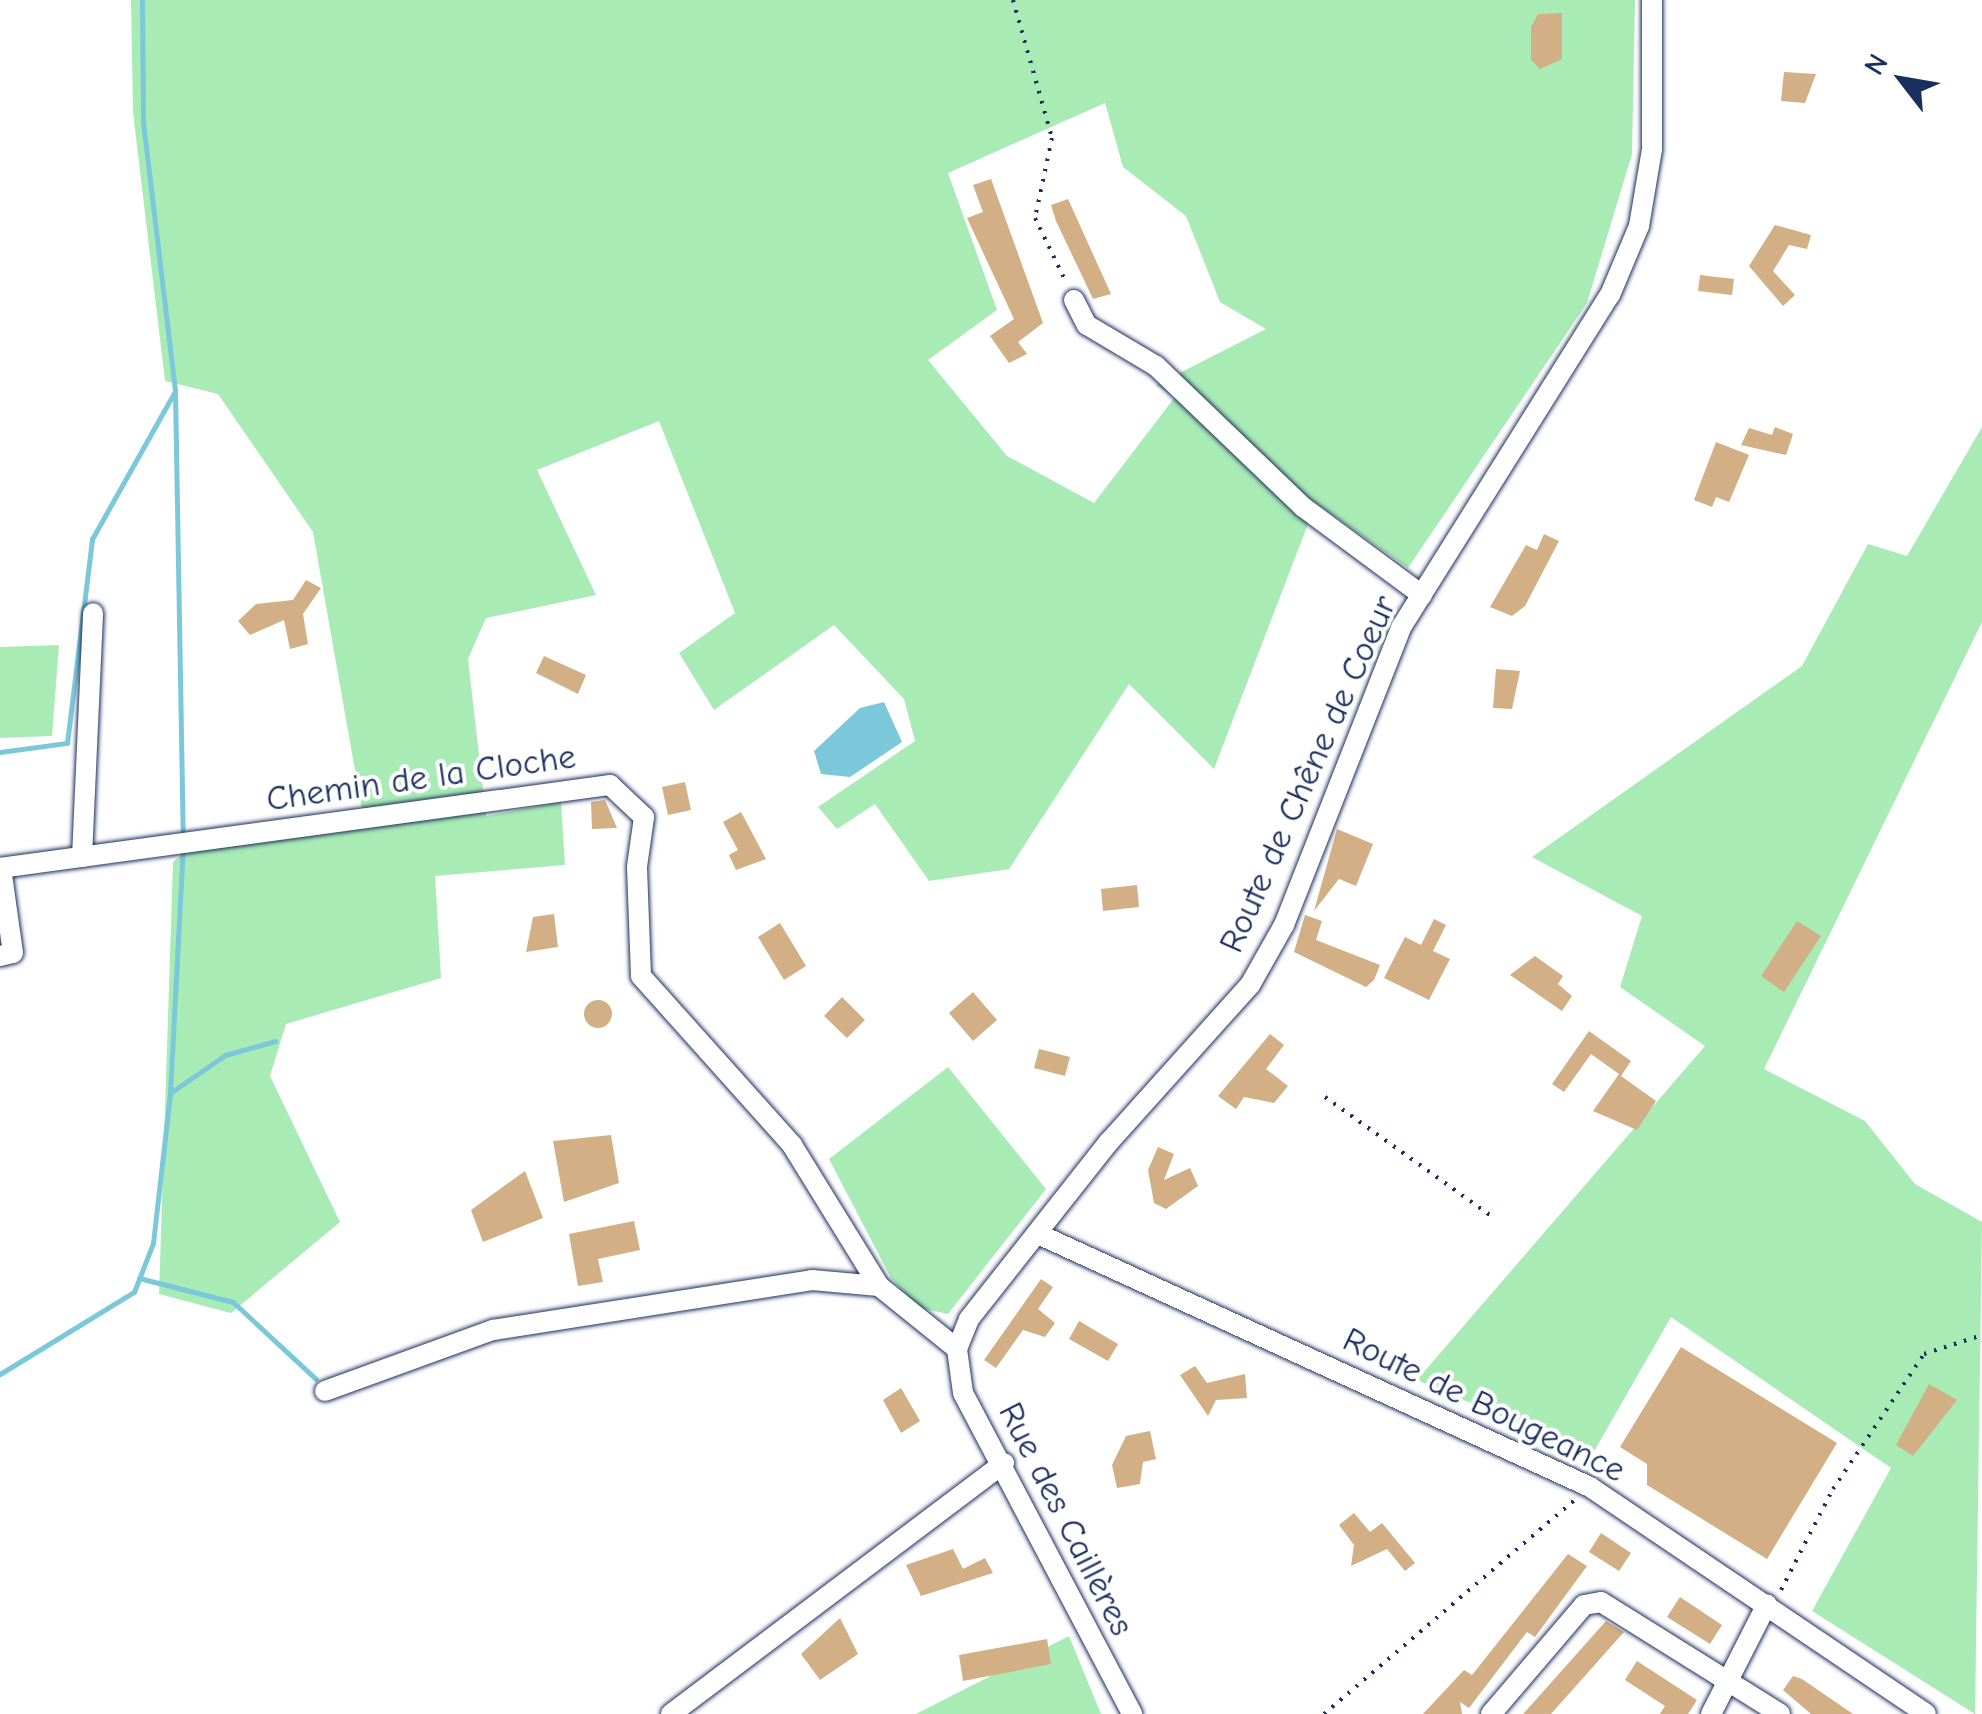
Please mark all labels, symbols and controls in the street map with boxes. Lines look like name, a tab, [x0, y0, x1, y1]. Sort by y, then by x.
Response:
north arrow	[1852, 30, 1952, 130]
text: N	[1858, 48, 1895, 81]
street label: Route de Chêne de Coeur	[1210, 589, 1406, 959]
street label: Chemin de la Cloche	[264, 736, 578, 820]
street label: Route de Bougeance	[1336, 1318, 1632, 1492]
street label: Rue des Caillères	[989, 1395, 1143, 1643]

